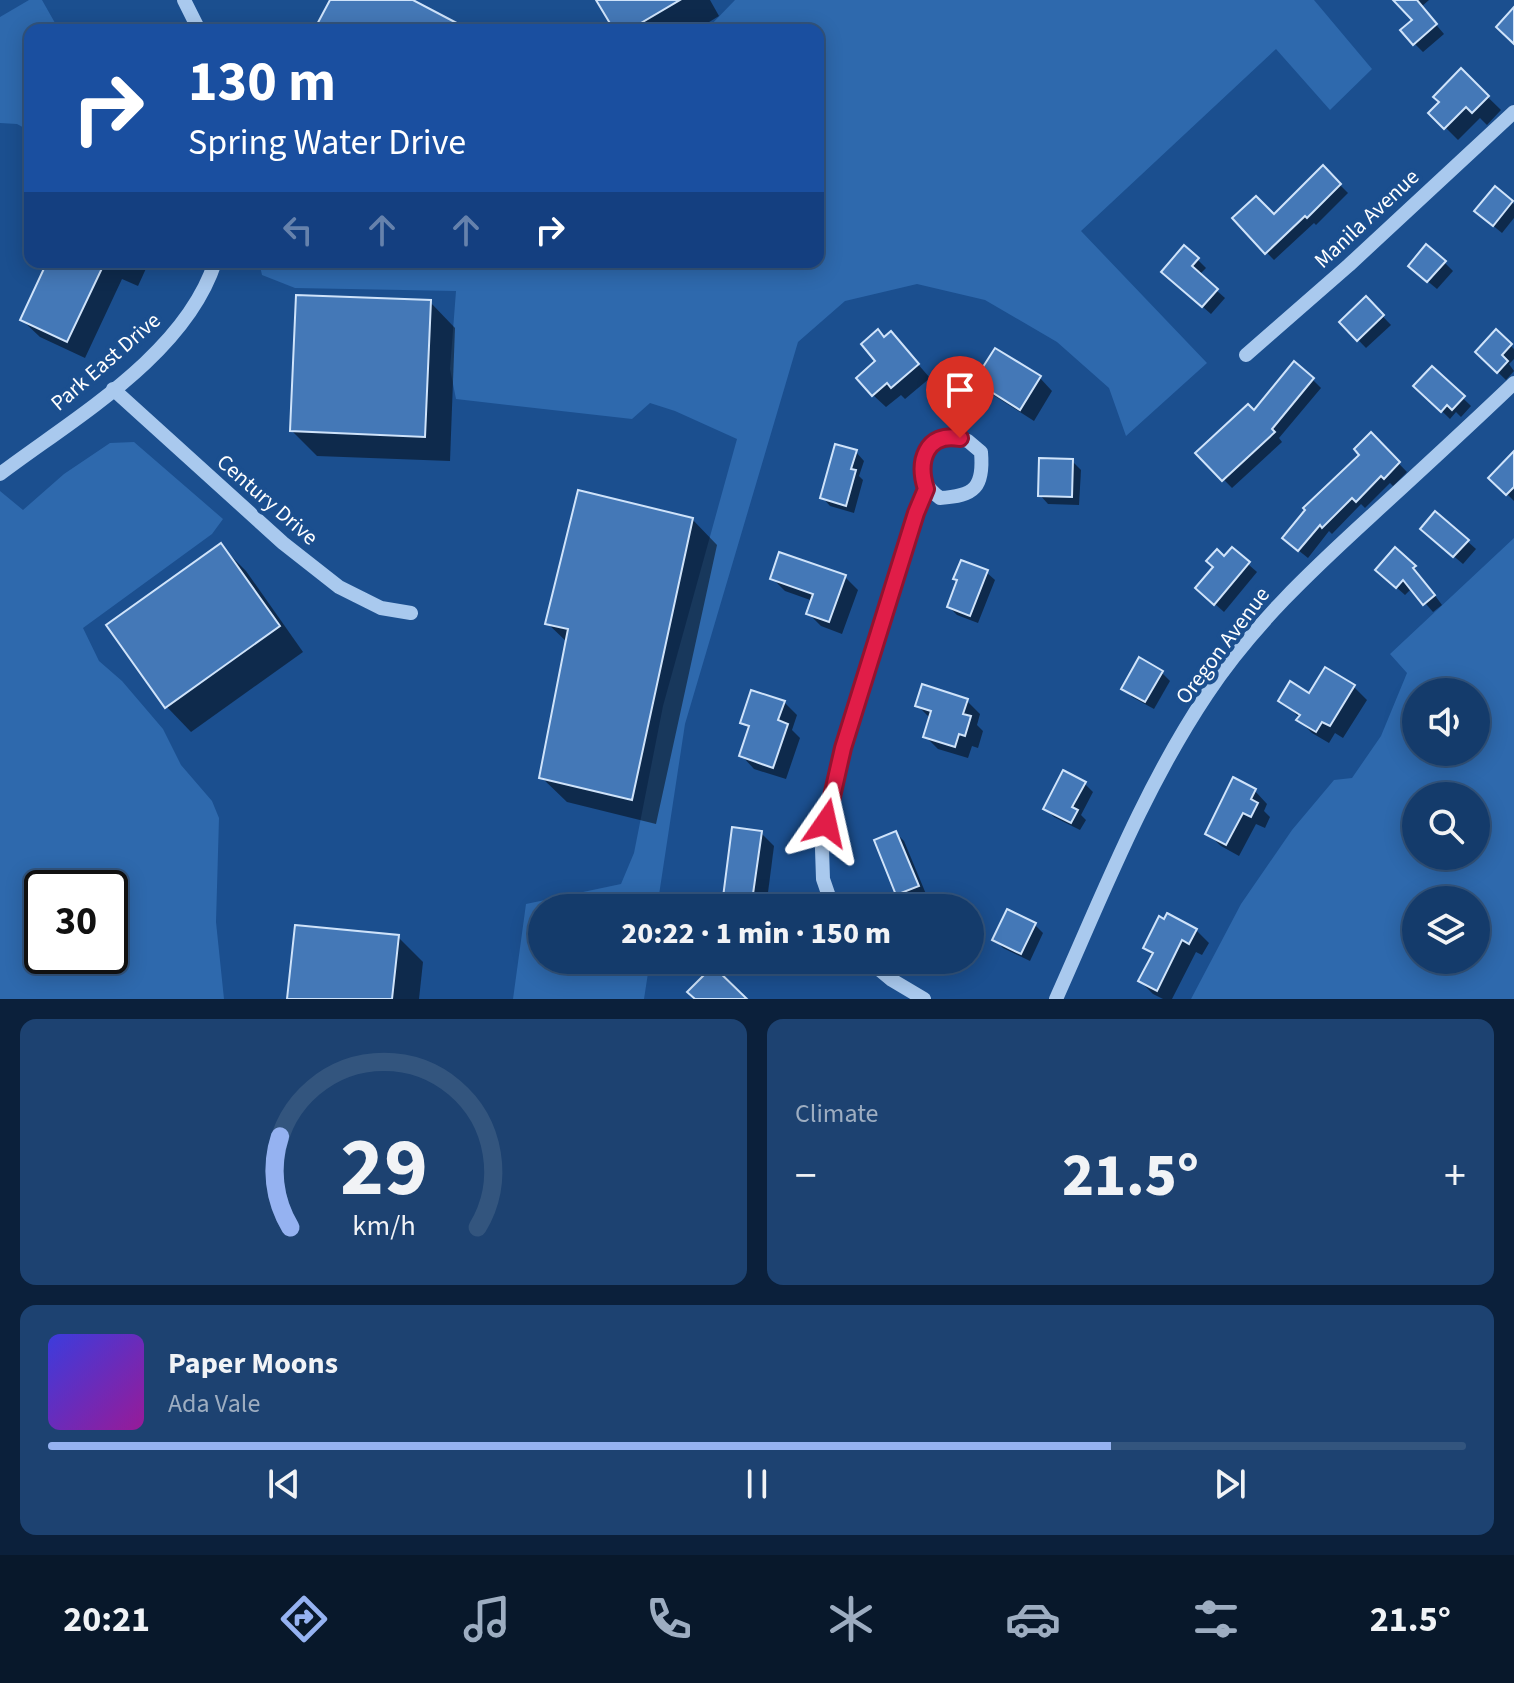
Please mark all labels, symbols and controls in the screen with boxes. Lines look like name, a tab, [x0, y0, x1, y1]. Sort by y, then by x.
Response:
text: 130 m	[188, 43, 336, 122]
icon: right	[56, 56, 160, 160]
text: Spring Water Drive	[188, 117, 466, 168]
street label: Manila Avenue	[1307, 161, 1426, 276]
icon: left	[276, 208, 320, 252]
icon: ahead	[360, 208, 404, 252]
icon: ahead	[444, 208, 488, 252]
icon: right	[528, 208, 572, 252]
street label: Park East Drive	[44, 305, 168, 419]
pin	[926, 356, 994, 438]
icon: arrive	[938, 368, 982, 412]
street label: Century Drive	[210, 447, 325, 553]
street label: Oregon Avenue	[1168, 580, 1278, 711]
map controls	[1402, 678, 1490, 974]
button: sound	[1402, 678, 1490, 766]
position arrow	[784, 781, 868, 865]
button: search	[1402, 782, 1490, 870]
speed limit sign: 30	[24, 870, 128, 974]
button: layers	[1402, 886, 1490, 974]
text: 20:22 · 1 min · 150 m	[621, 912, 891, 955]
text: Climate	[795, 1095, 879, 1132]
text: 29	[340, 1109, 427, 1227]
text: 21.5°	[1062, 1134, 1199, 1219]
text: −	[795, 1145, 817, 1208]
text: +	[1444, 1145, 1466, 1208]
text: km/h	[352, 1206, 415, 1246]
text: Paper Moons	[168, 1342, 338, 1385]
text: Ada Vale	[168, 1385, 260, 1422]
icon: previous	[262, 1462, 306, 1506]
icon: pause	[735, 1462, 779, 1506]
icon: next	[1208, 1462, 1252, 1506]
icon: directions	[276, 1591, 332, 1647]
icon: music	[459, 1591, 515, 1647]
icon: phone	[641, 1591, 697, 1647]
icon: climate	[823, 1591, 879, 1647]
icon: car	[1005, 1591, 1061, 1647]
icon: filters	[1188, 1591, 1244, 1647]
text: 20:21	[63, 1594, 150, 1645]
text: 21.5°	[1370, 1594, 1451, 1645]

